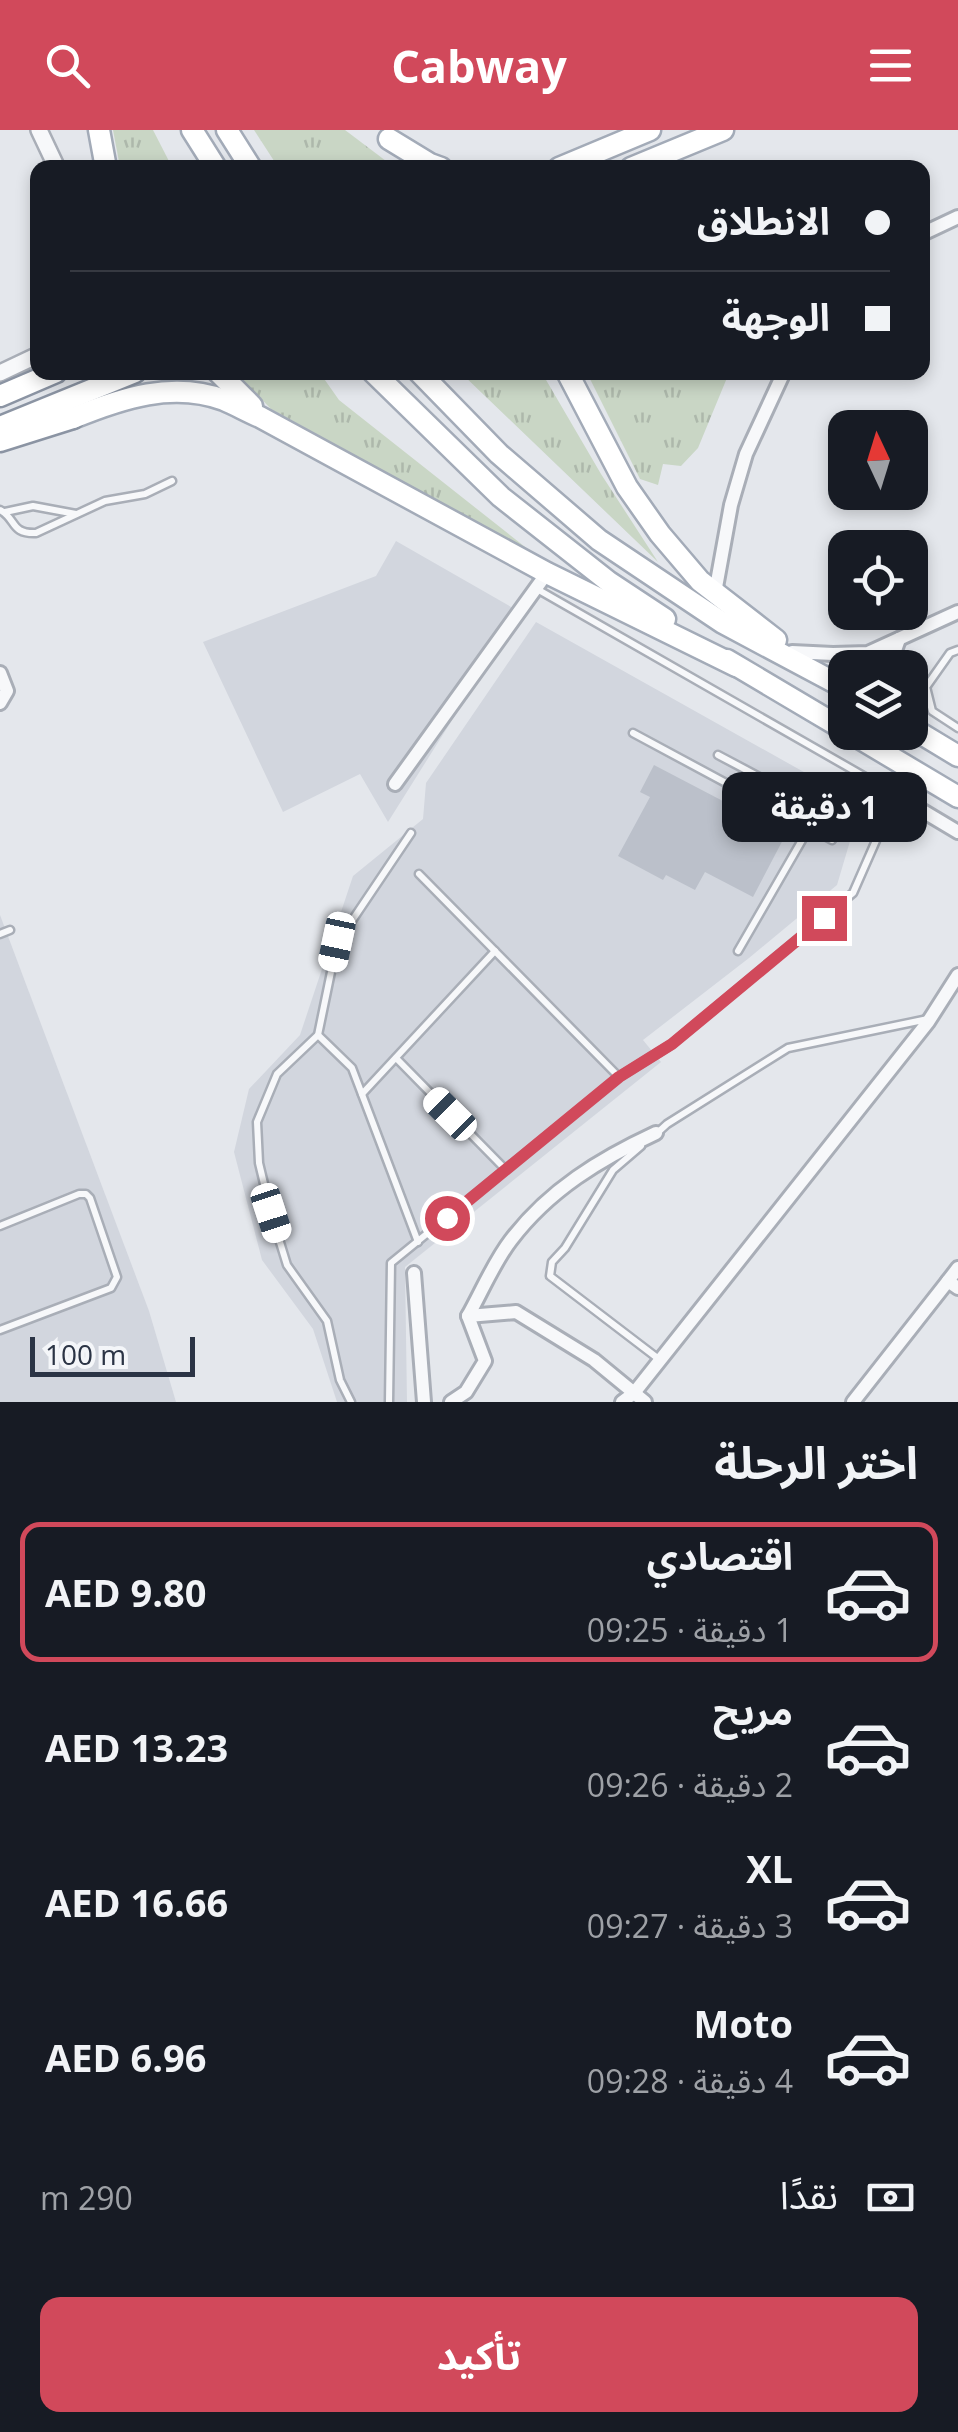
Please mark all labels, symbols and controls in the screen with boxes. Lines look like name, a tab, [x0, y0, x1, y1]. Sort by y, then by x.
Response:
text: Cabway	[391, 35, 567, 96]
icon: search	[40, 38, 95, 93]
icon: menu	[863, 38, 918, 93]
text: الانطلاق	[697, 194, 830, 246]
text: الوجهة	[722, 290, 830, 342]
north arrow	[828, 410, 928, 510]
map controls	[828, 410, 928, 750]
button: locate	[828, 530, 928, 630]
button: layers	[828, 650, 928, 750]
callout: 1 دقيقة	[722, 773, 926, 843]
text: 1 دقيقة	[771, 785, 878, 828]
route end	[802, 896, 847, 941]
car	[316, 910, 358, 974]
car	[418, 1082, 482, 1146]
car	[247, 1180, 295, 1246]
route start	[425, 1196, 470, 1241]
scale bar	[30, 1332, 195, 1376]
text: 100 m	[45, 1335, 126, 1373]
text: اختر الرحلة	[714, 1431, 918, 1492]
text: اقتصادي	[647, 1529, 793, 1581]
icon: car	[823, 1547, 913, 1637]
text: AED 9.80	[45, 1566, 207, 1618]
text: 1 دقيقة · 09:25	[587, 1608, 793, 1651]
text: مريح	[713, 1684, 793, 1736]
icon: car	[823, 1702, 913, 1792]
text: AED 13.23	[45, 1721, 228, 1773]
text: 2 دقيقة · 09:26	[587, 1763, 793, 1806]
text: XL	[746, 1842, 793, 1894]
icon: car	[823, 1857, 913, 1947]
text: AED 16.66	[45, 1876, 228, 1928]
text: 3 دقيقة · 09:27	[587, 1904, 793, 1947]
text: Moto	[694, 1997, 793, 2049]
icon: car	[823, 2012, 913, 2102]
text: AED 6.96	[45, 2031, 207, 2083]
text: 4 دقيقة · 09:28	[587, 2059, 793, 2102]
text: نقدًا	[780, 2168, 838, 2220]
icon: cash	[863, 2170, 918, 2225]
text: 290 m	[40, 2176, 133, 2219]
button: تأكيد	[40, 2297, 918, 2412]

